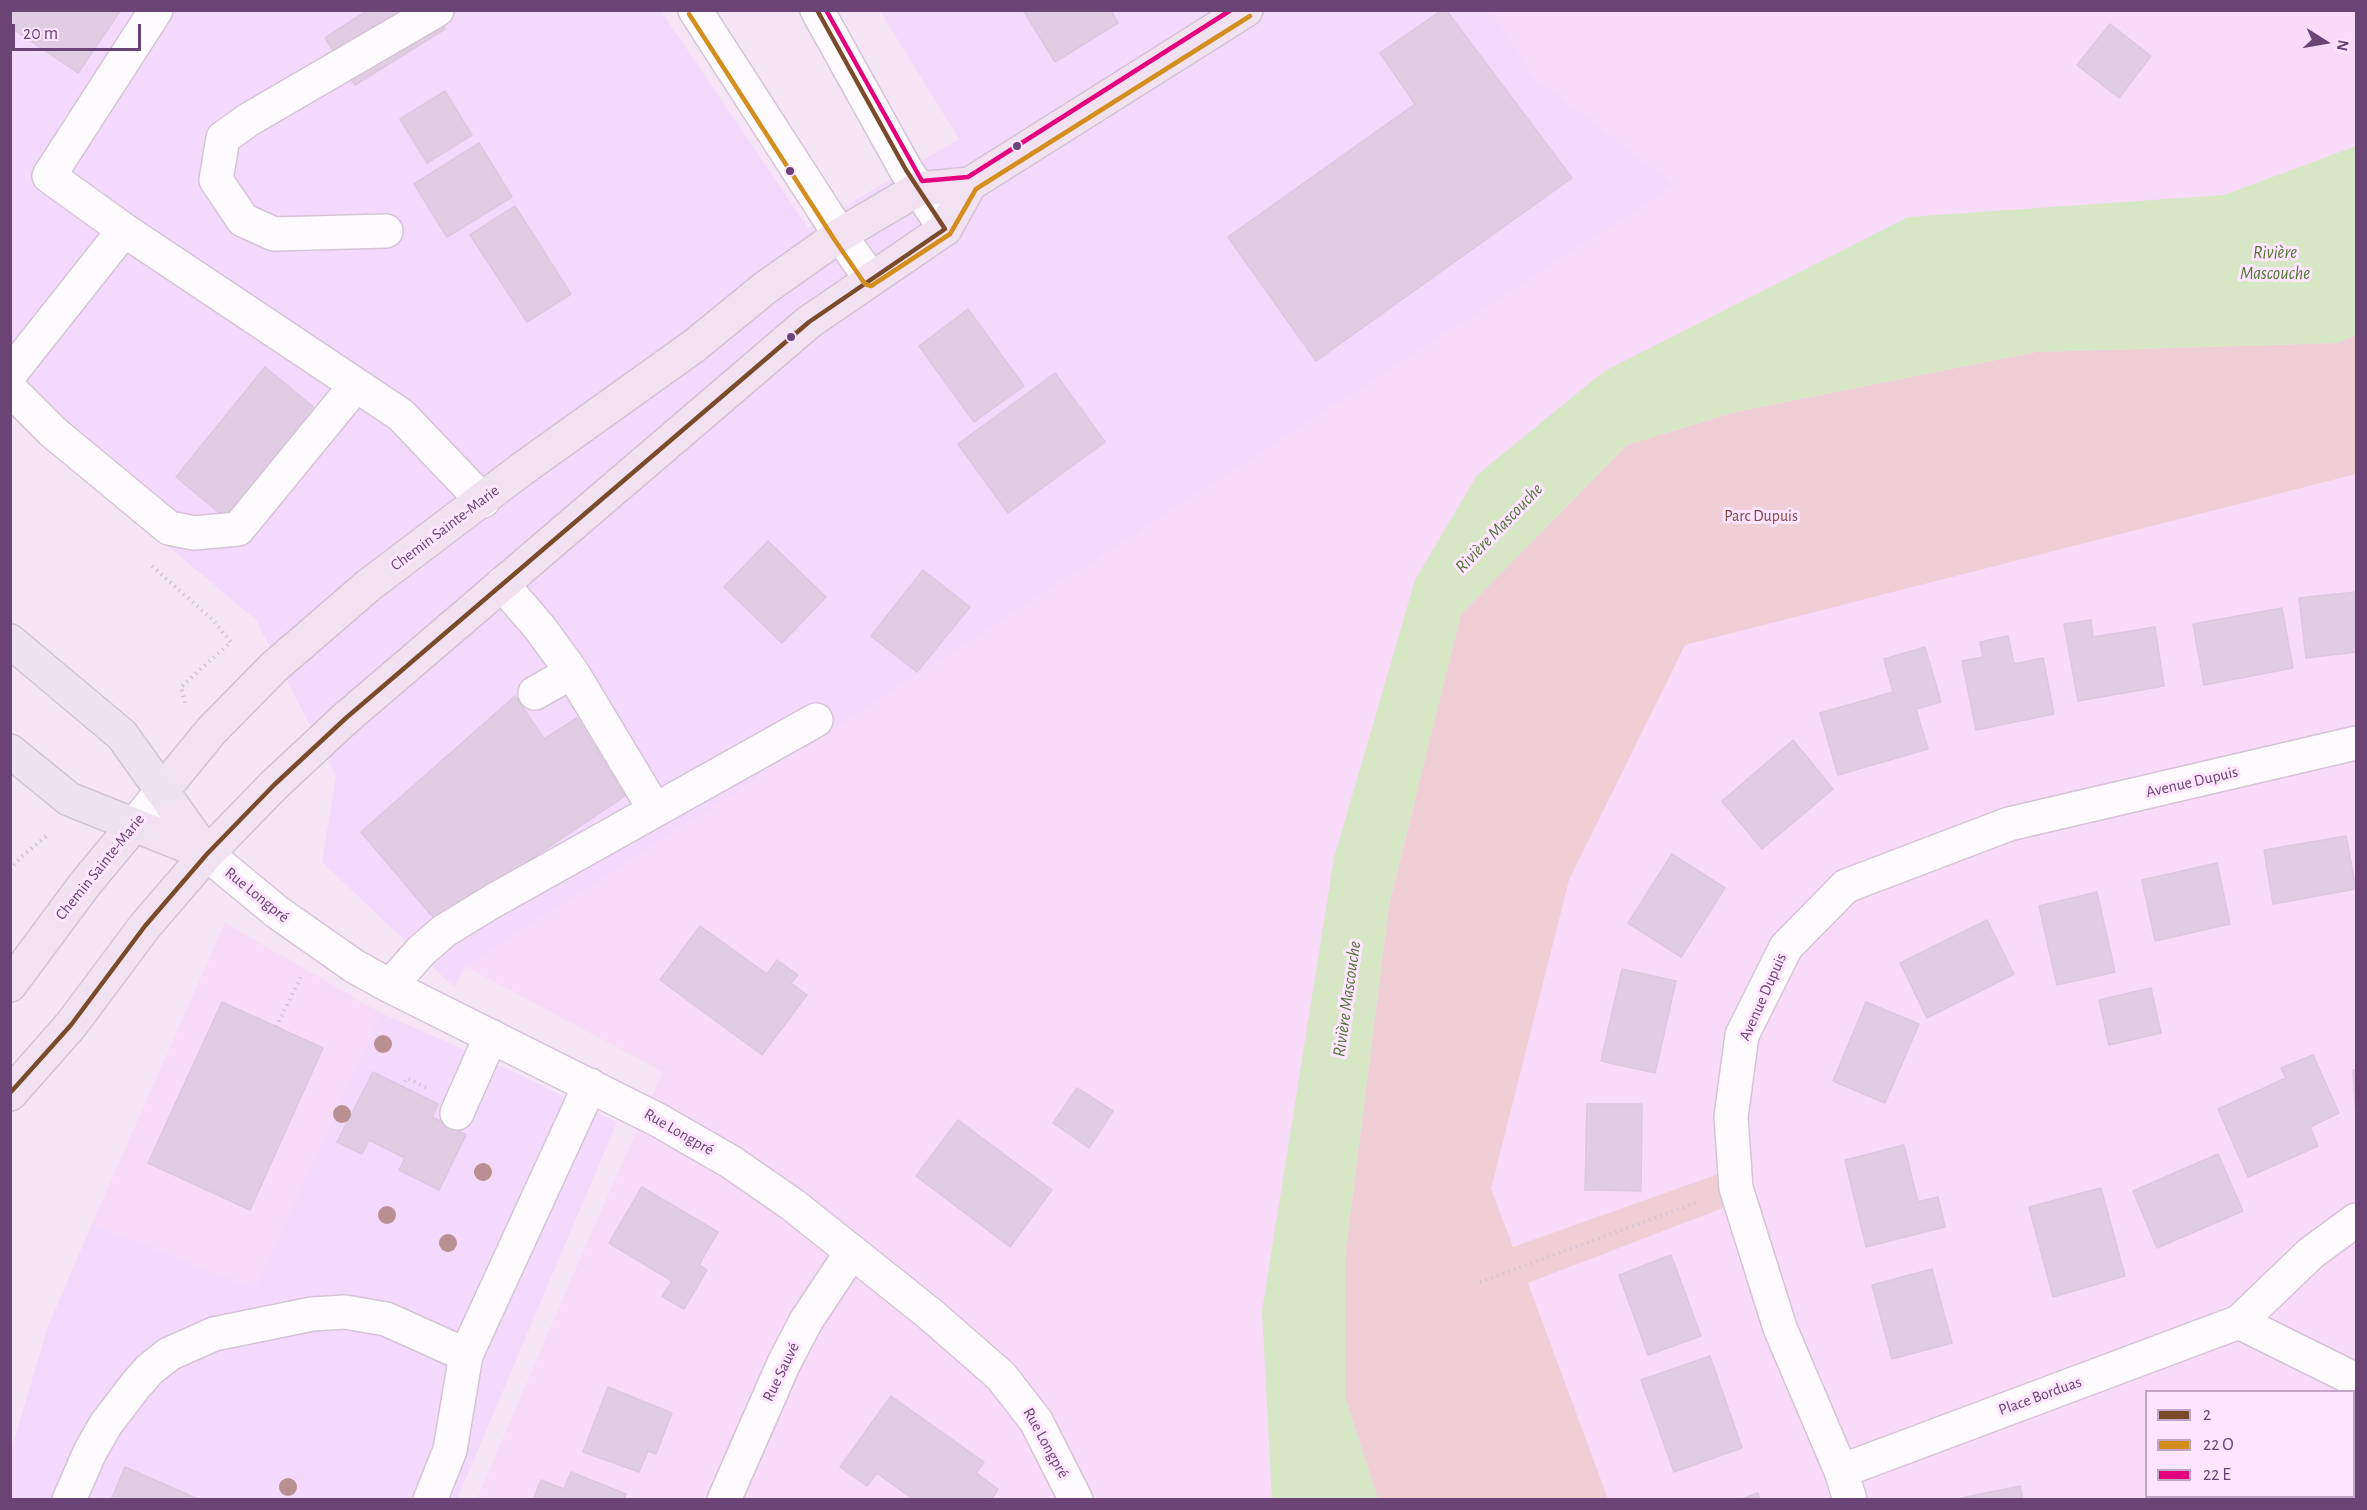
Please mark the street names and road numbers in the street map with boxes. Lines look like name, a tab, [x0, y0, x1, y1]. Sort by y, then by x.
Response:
street label: Chemin Sainte-Marie	[387, 481, 503, 575]
street label: Avenue Dupuis	[2144, 762, 2240, 802]
street label: Chemin Sainte-Marie	[51, 810, 149, 924]
street label: Rue Longpré	[221, 863, 293, 927]
street label: Avenue Dupuis	[1735, 950, 1791, 1044]
street label: Rue Longpré	[641, 1104, 717, 1160]
street label: Rue Sauvé	[759, 1339, 803, 1405]
street label: Place Borduas	[1996, 1372, 2084, 1420]
street label: Rue Longpré	[1019, 1404, 1073, 1482]

